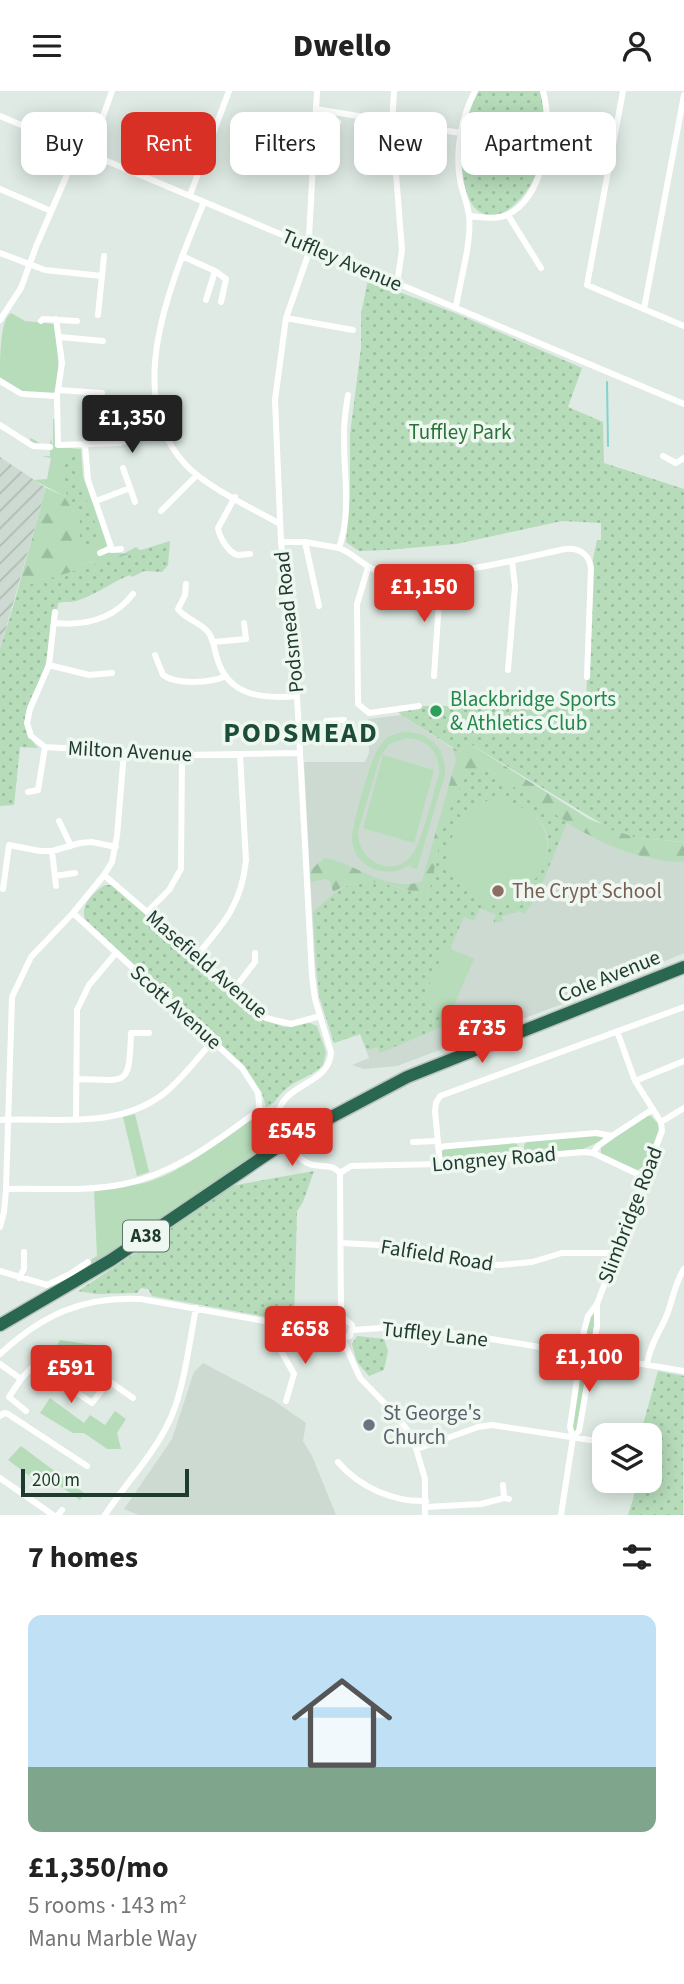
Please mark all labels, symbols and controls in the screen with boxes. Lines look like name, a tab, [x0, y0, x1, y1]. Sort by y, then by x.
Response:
text: Dwello	[293, 23, 391, 69]
icon: menu	[28, 27, 66, 65]
icon: person	[618, 27, 656, 65]
chip: Buy	[21, 112, 107, 175]
chip: Rent	[121, 112, 216, 175]
chip: Filters	[230, 112, 340, 175]
chip: New	[354, 112, 447, 175]
chip: Apartment	[461, 112, 616, 175]
street label: Tuffley Avenue	[277, 221, 407, 299]
pin: £1,350	[75, 395, 189, 455]
text: £1,350	[98, 401, 166, 434]
park label: Tuffley Park	[409, 417, 512, 447]
street label: Podsmead Road	[267, 550, 311, 694]
pin: £1,150	[367, 565, 481, 624]
text: £1,150	[390, 570, 458, 603]
place label: Blackbridge Sports & Athletics Club	[450, 684, 616, 738]
marker: Blackbridge Sports & Athletics Club	[428, 703, 444, 719]
district label: PODSMEAD	[223, 713, 379, 753]
street label: Milton Avenue	[67, 733, 193, 769]
place label: The Crypt School	[512, 876, 662, 906]
marker: The Crypt School	[490, 883, 506, 899]
street label: Masefield Avenue	[140, 903, 274, 1025]
street label: Cole Avenue	[553, 942, 665, 1010]
street label: Scott Avenue	[124, 958, 228, 1056]
pin: £735	[441, 1005, 523, 1065]
text: £735	[458, 1011, 506, 1044]
pin: £545	[251, 1109, 333, 1168]
text: £545	[268, 1114, 316, 1147]
street label: Longney Road	[431, 1139, 557, 1179]
street label: Slimbridge Road	[590, 1142, 670, 1288]
road number: A38	[123, 1221, 169, 1252]
street label: Falfield Road	[379, 1231, 495, 1279]
pin: £658	[264, 1307, 346, 1366]
text: £658	[281, 1312, 329, 1345]
street label: Tuffley Lane	[381, 1314, 489, 1354]
pin: £1,100	[532, 1335, 646, 1394]
text: £1,100	[555, 1340, 623, 1373]
pin: £591	[30, 1345, 112, 1405]
text: £591	[47, 1351, 95, 1384]
place label: St George's Church	[383, 1398, 481, 1452]
marker: St George's Church	[361, 1417, 377, 1433]
map controls	[592, 1423, 662, 1493]
button: layers	[592, 1423, 662, 1493]
scale bar	[21, 1466, 189, 1498]
text: 200 m	[32, 1467, 80, 1494]
text: 7 homes	[28, 1536, 138, 1579]
icon: filters	[618, 1538, 656, 1576]
icon: home	[279, 1660, 405, 1786]
text: £1,350/mo	[28, 1846, 169, 1889]
text: 5 rooms · 143 m²	[28, 1889, 187, 1922]
text: Manu Marble Way	[28, 1922, 197, 1955]

